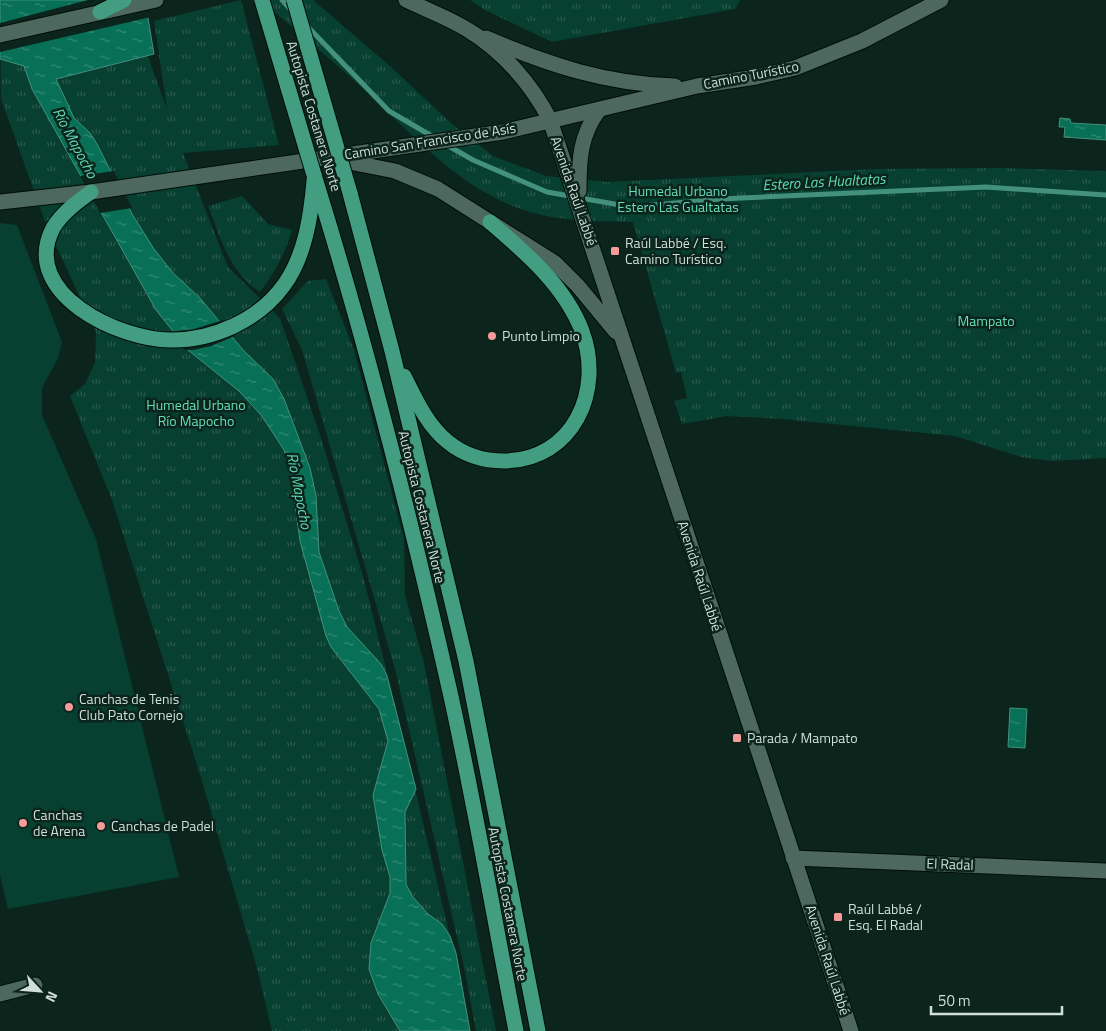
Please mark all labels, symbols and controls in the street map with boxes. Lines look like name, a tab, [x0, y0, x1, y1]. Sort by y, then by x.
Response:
street label: Autopista Costanera Norte	[282, 38, 347, 194]
street label: Camino Turístico	[701, 55, 800, 94]
water label: Río Mapocho	[47, 103, 104, 183]
street label: Camino San Francisco de Asís	[343, 117, 517, 164]
street label: Avenida Raúl Labbé	[546, 133, 603, 249]
water label: Estero Las Hualtatas	[762, 167, 888, 196]
park label: Humedal Urbano Estero Las Gualtatas	[617, 180, 739, 217]
place label: Raúl Labbé / Esq. Camino Turístico	[625, 232, 726, 269]
marker: Raúl Labbé / Esq. Camino Turístico	[609, 245, 621, 257]
park label: Mampato	[957, 310, 1015, 331]
place label: Punto Limpio	[502, 325, 580, 346]
marker: Punto Limpio	[486, 330, 498, 342]
park label: Humedal Urbano Río Mapocho	[146, 394, 246, 431]
street label: Autopista Costanera Norte	[393, 428, 452, 585]
water label: Río Mapocho	[281, 451, 318, 532]
street label: Avenida Raúl Labbé	[673, 518, 728, 634]
place label: Canchas de Tenis Club Pato Cornejo	[79, 688, 183, 725]
marker: Canchas de Tenis Club Pato Cornejo	[63, 701, 75, 713]
place label: Parada / Mampato	[747, 727, 858, 748]
marker: Parada / Mampato	[731, 732, 743, 744]
place label: Canchas de Arena	[33, 804, 85, 841]
place label: Canchas de Padel	[111, 815, 214, 836]
marker: Canchas de Arena	[17, 817, 29, 829]
marker: Canchas de Padel	[95, 820, 107, 832]
street label: Autopista Costanera Norte	[483, 825, 534, 983]
street label: El Radal	[926, 852, 974, 875]
place label: Raúl Labbé / Esq. El Radal	[848, 898, 923, 935]
street label: Avenida Raúl Labbé	[801, 902, 856, 1018]
marker: Raúl Labbé / Esq. El Radal	[832, 911, 844, 923]
north arrow	[15, 966, 65, 1016]
scale bar	[931, 984, 1062, 1016]
text: N	[41, 988, 64, 1006]
text: 50 m	[938, 989, 971, 1012]

